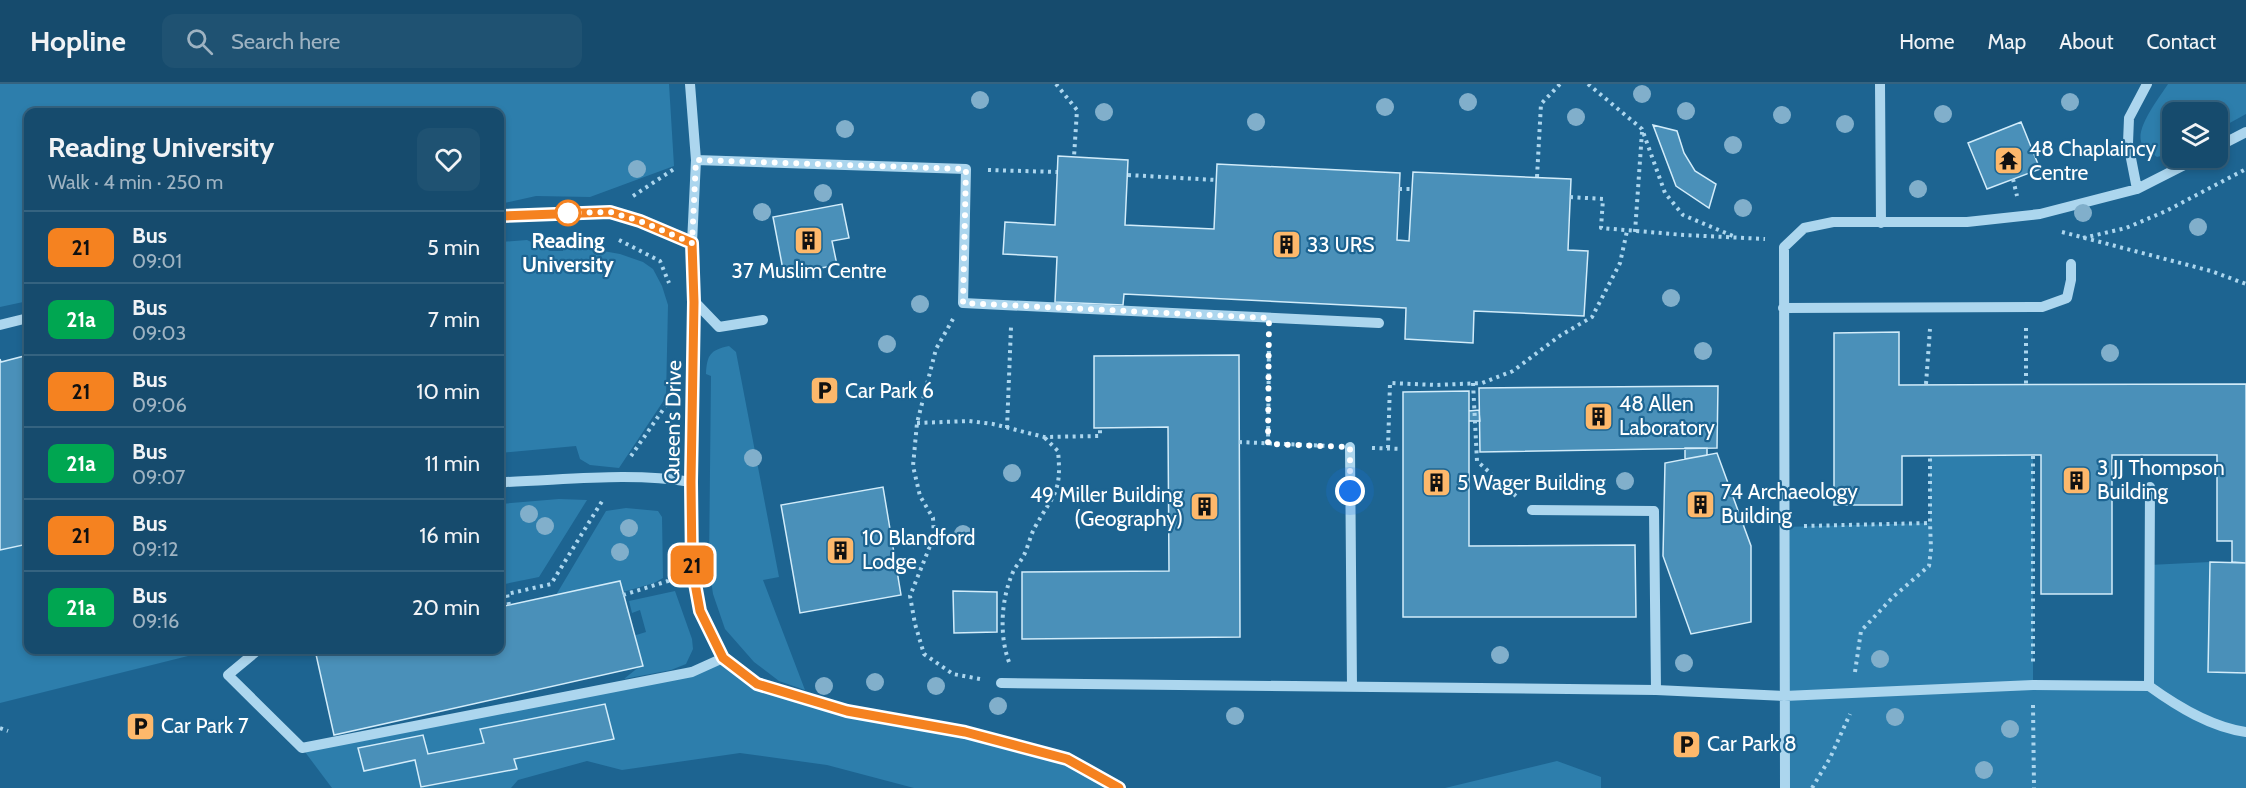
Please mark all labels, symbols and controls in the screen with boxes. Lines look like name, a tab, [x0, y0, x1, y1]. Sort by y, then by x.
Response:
search box	[162, 14, 582, 68]
text: Hopline	[30, 24, 126, 58]
icon: search	[183, 25, 216, 58]
text: Search here	[231, 28, 340, 55]
text: Home	[1899, 29, 1955, 54]
text: Map	[1988, 29, 2026, 54]
text: About	[2059, 29, 2113, 54]
text: Contact	[2146, 29, 2216, 54]
map controls	[2162, 102, 2228, 168]
button: layers	[2162, 102, 2228, 168]
button: heart	[417, 128, 480, 191]
text: Reading University	[48, 130, 274, 164]
place label: 48 Chaplaincy Centre	[2029, 136, 2156, 185]
temple icon: 48 Chaplaincy Centre	[1992, 145, 2024, 177]
text: Walk · 4 min · 250 m	[48, 170, 223, 194]
marker: Reading University	[555, 200, 581, 226]
text: Bus	[132, 222, 167, 249]
building icon: 37 Muslim Centre	[793, 224, 825, 256]
place label: Reading University	[522, 228, 615, 277]
building icon: 33 URS	[1270, 229, 1302, 261]
place label: 33 URS	[1307, 232, 1375, 257]
text: 5 min	[427, 234, 480, 261]
text: 21	[72, 235, 90, 260]
text: 09:01	[132, 249, 182, 273]
place label: 37 Muslim Centre	[732, 258, 887, 283]
text: Bus	[132, 294, 167, 321]
text: 7 min	[428, 306, 480, 333]
text: 21a	[66, 307, 96, 332]
text: 09:03	[132, 321, 186, 345]
street label: Queen's Drive	[659, 360, 686, 484]
text: Bus	[132, 366, 167, 393]
parking icon: Car Park 6	[808, 375, 840, 407]
text: 10 min	[416, 378, 480, 405]
place label: Car Park 6	[845, 378, 934, 403]
text: 21	[72, 379, 90, 404]
place label: 48 Allen Laboratory	[1619, 391, 1715, 440]
text: 09:06	[132, 393, 187, 417]
building icon: 48 Allen Laboratory	[1582, 400, 1614, 432]
text: Bus	[132, 438, 167, 465]
text: 11 min	[424, 450, 480, 477]
text: 21a	[66, 451, 96, 476]
place label: 3 JJ Thompson Building	[2097, 455, 2225, 504]
building icon: 3 JJ Thompson Building	[2060, 464, 2092, 496]
text: 09:07	[132, 465, 185, 489]
building icon: 5 Wager Building	[1420, 467, 1452, 499]
place label: 5 Wager Building	[1457, 470, 1606, 495]
your location	[1335, 476, 1365, 506]
place label: 74 Archaeology Building	[1721, 479, 1858, 528]
place label: 49 Miller Building (Geography)	[1030, 482, 1184, 531]
building icon: 74 Archaeology Building	[1684, 488, 1716, 520]
building icon: 49 Miller Building (Geography)	[1188, 491, 1220, 523]
text: Bus	[132, 510, 167, 537]
text: 16 min	[419, 522, 480, 549]
text: 21	[72, 523, 90, 548]
place label: 10 Blandford Lodge	[862, 525, 975, 574]
building icon: 10 Blandford Lodge	[825, 534, 857, 566]
text: 09:12	[132, 537, 178, 561]
line badge: 21	[665, 546, 719, 584]
text: 21	[683, 553, 701, 578]
text: Bus	[132, 582, 167, 609]
text: 20 min	[412, 594, 480, 621]
text: 21a	[66, 595, 96, 620]
text: 09:16	[132, 609, 179, 633]
parking icon: Car Park 7	[124, 710, 156, 742]
place label: Car Park 7	[161, 713, 249, 738]
parking icon: Car Park 8	[1670, 728, 1702, 760]
place label: Car Park 8	[1707, 731, 1797, 756]

